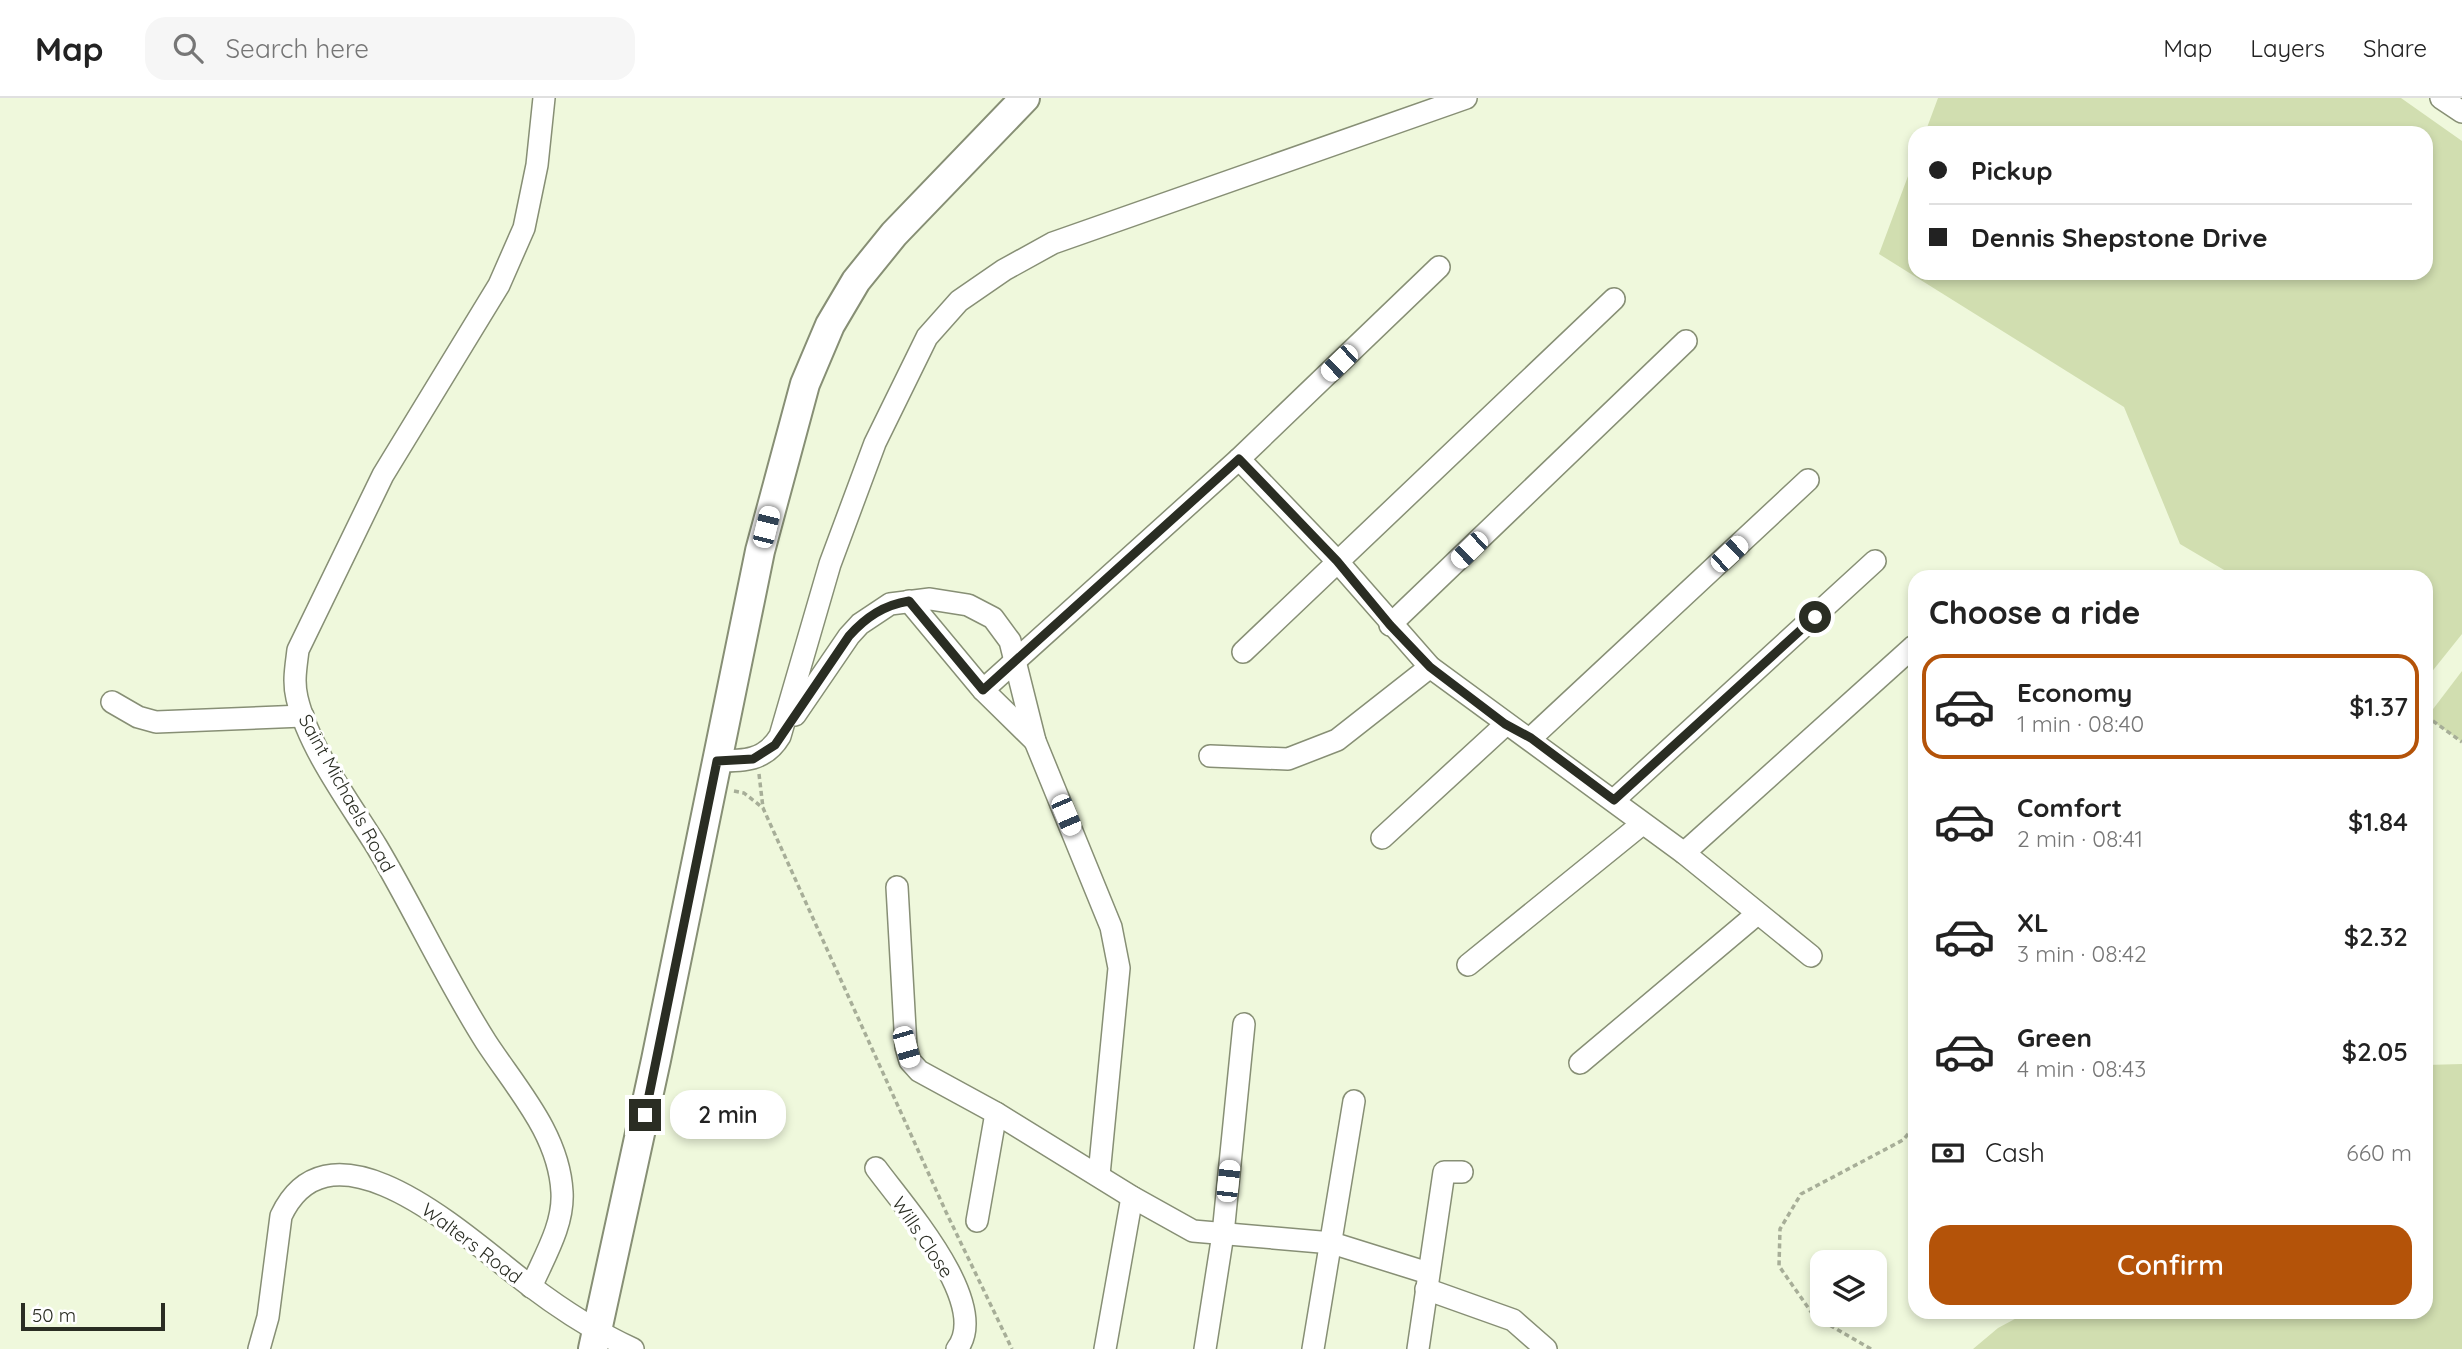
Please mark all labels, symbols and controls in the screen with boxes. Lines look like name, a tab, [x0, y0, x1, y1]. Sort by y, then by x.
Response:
search box	[145, 17, 635, 80]
text: Map	[35, 28, 103, 69]
icon: search	[169, 29, 207, 67]
text: Search here	[225, 32, 369, 65]
text: Map	[2163, 33, 2212, 63]
text: Layers	[2250, 33, 2325, 63]
text: Share	[2363, 33, 2427, 63]
text: Pickup	[1971, 154, 2053, 187]
text: Dennis Shepstone Drive	[1971, 221, 2268, 254]
car	[1317, 341, 1362, 385]
car	[751, 504, 782, 550]
car	[1447, 528, 1492, 572]
car	[1707, 532, 1752, 576]
text: Choose a ride	[1929, 592, 2141, 632]
route start	[1799, 601, 1831, 633]
icon: car	[1933, 675, 1996, 738]
text: Economy	[2017, 676, 2132, 709]
text: $1.37	[2349, 690, 2408, 723]
text: 1 min · 08:40	[2017, 709, 2144, 738]
street label: Saint Michaels Road	[294, 710, 400, 876]
icon: car	[1933, 790, 1996, 853]
text: Comfort	[2017, 791, 2122, 824]
car	[1049, 792, 1084, 838]
text: $1.84	[2348, 805, 2408, 838]
text: 2 min · 08:41	[2017, 824, 2143, 853]
icon: car	[1933, 905, 1996, 968]
text: XL	[2017, 906, 2049, 939]
text: $2.32	[2344, 920, 2408, 953]
text: 3 min · 08:42	[2017, 939, 2147, 968]
icon: car	[1933, 1020, 1996, 1083]
text: Green	[2017, 1021, 2092, 1054]
car	[891, 1024, 922, 1070]
text: $2.05	[2342, 1035, 2408, 1068]
text: 4 min · 08:43	[2017, 1054, 2146, 1083]
callout: 2 min	[670, 1090, 785, 1140]
route end	[629, 1099, 661, 1131]
text: 2 min	[698, 1100, 758, 1129]
icon: cash	[1929, 1134, 1967, 1172]
text: Cash	[1985, 1136, 2045, 1169]
text: 660 m	[2346, 1138, 2412, 1167]
car	[1216, 1159, 1241, 1203]
street label: Wills Close	[887, 1192, 959, 1282]
street label: Walters Road	[417, 1197, 527, 1289]
button: Confirm	[1929, 1225, 2412, 1305]
map controls	[1810, 1250, 1887, 1327]
button: layers	[1810, 1250, 1887, 1327]
scale bar	[21, 1300, 164, 1332]
text: 50 m	[32, 1303, 76, 1327]

